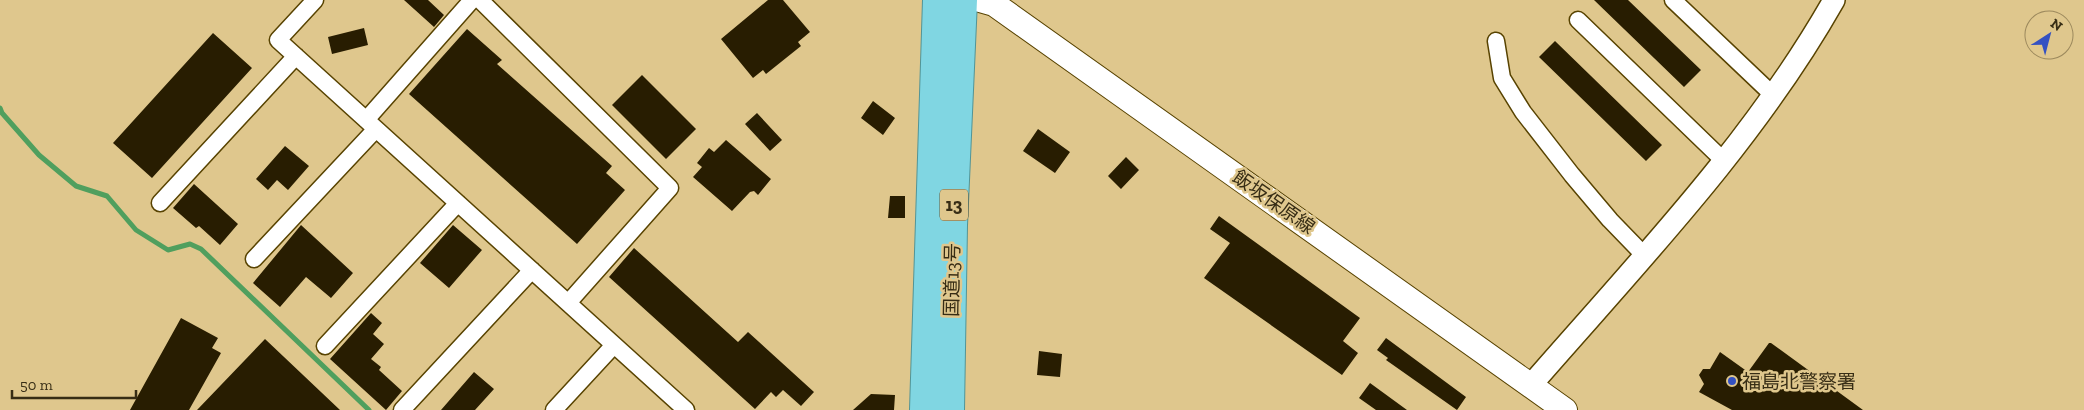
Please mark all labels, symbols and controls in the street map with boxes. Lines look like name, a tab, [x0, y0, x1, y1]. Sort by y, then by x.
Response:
north arrow	[2024, 10, 2074, 60]
text: N	[2047, 15, 2066, 35]
street label: 飯坂保原線	[1228, 165, 1320, 239]
road number: 13	[940, 190, 968, 220]
street label: 国道13号	[940, 243, 964, 317]
scale bar	[12, 368, 136, 400]
place label: 福島北警察署	[1742, 370, 1856, 393]
marker: 福島北警察署	[1726, 375, 1738, 387]
text: 50 m	[20, 376, 53, 394]

